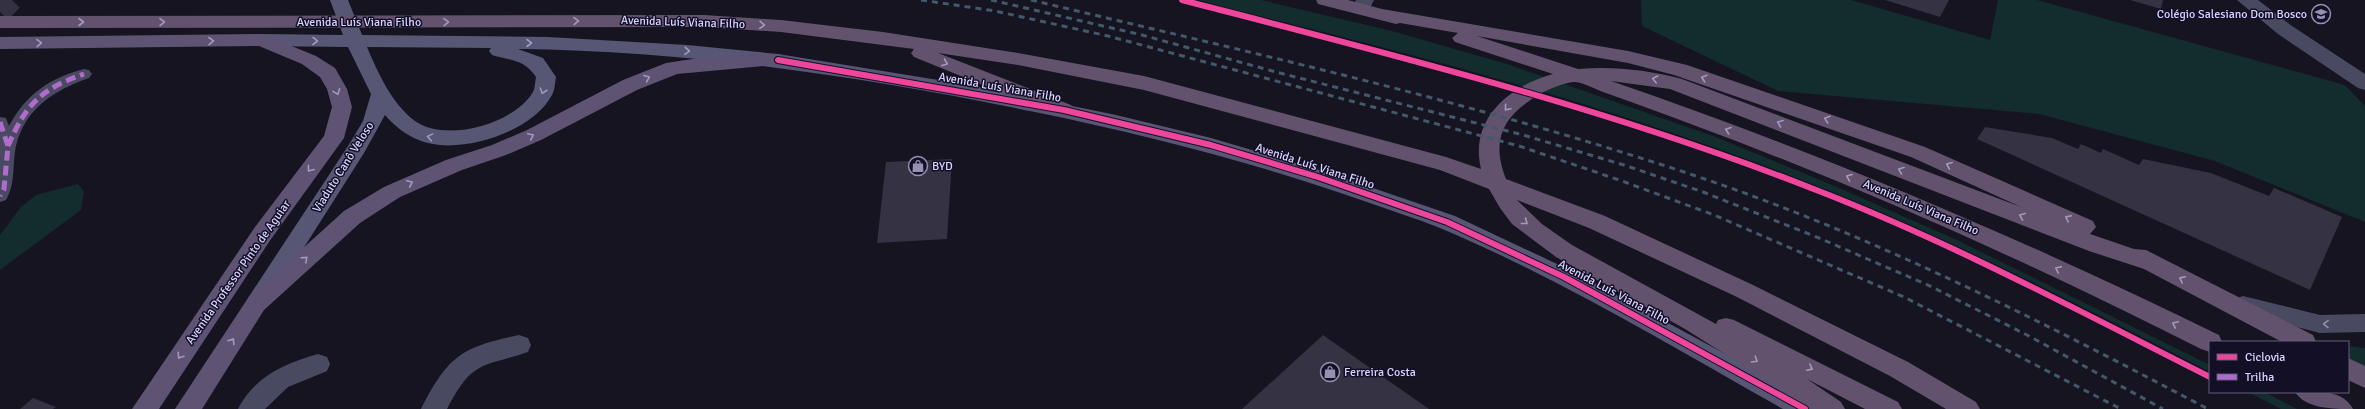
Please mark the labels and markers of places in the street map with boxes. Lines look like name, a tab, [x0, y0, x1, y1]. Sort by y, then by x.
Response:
school or university icon: Colégio Salesiano Dom Bosco	[2310, 3, 2332, 25]
place label: Colégio Salesiano Dom Bosco	[2157, 7, 2307, 22]
shop icon: BYD	[907, 155, 929, 177]
place label: BYD	[932, 159, 953, 174]
shop icon: Ferreira Costa	[1319, 361, 1341, 383]
place label: Ferreira Costa	[1344, 365, 1416, 380]

